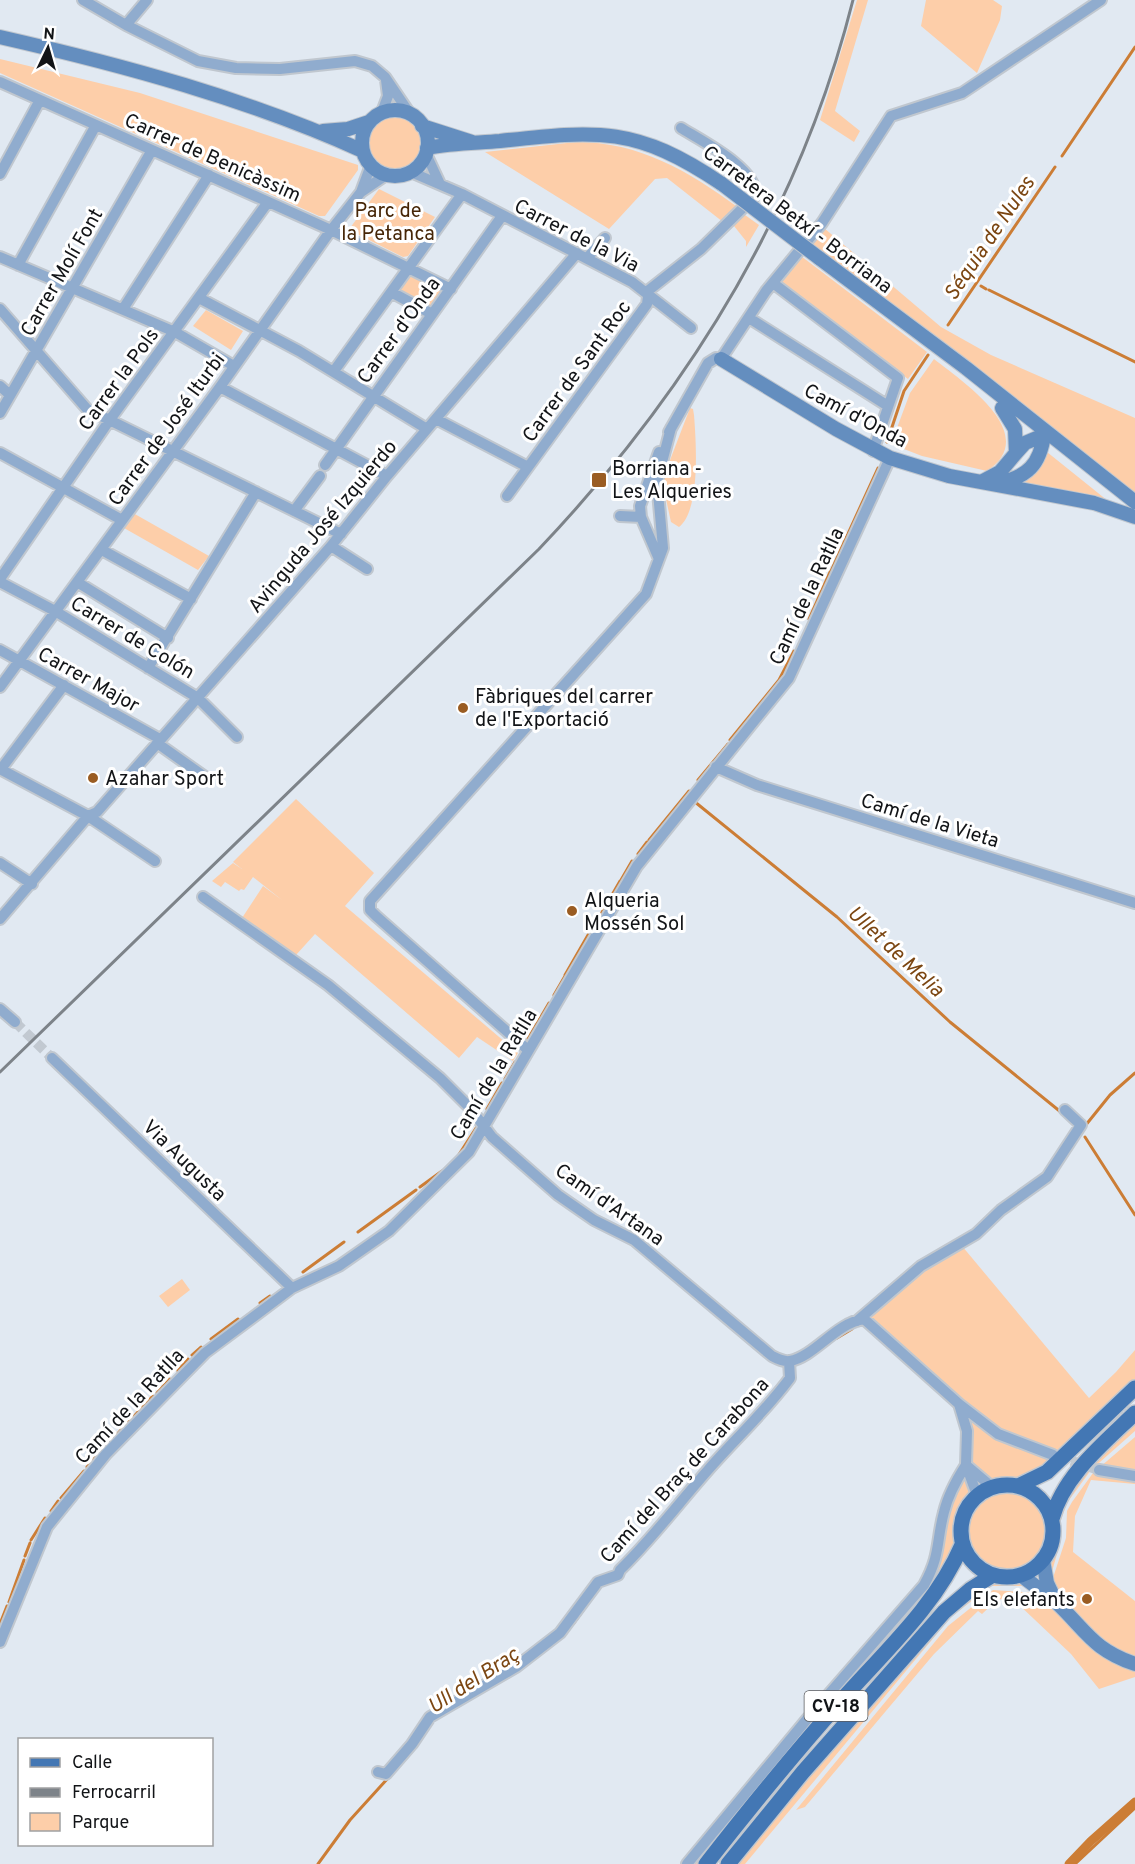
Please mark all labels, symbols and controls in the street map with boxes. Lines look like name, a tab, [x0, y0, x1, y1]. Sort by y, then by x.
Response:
north arrow	[18, 18, 78, 78]
text: N	[43, 25, 56, 46]
street label: Carrer de Benicàssim	[120, 108, 305, 209]
street label: Carretera Betxí - Borriana	[697, 141, 897, 301]
water label: Séquia de Nules	[939, 171, 1042, 306]
street label: Carrer de la Via	[509, 194, 643, 279]
park label: Parc de la Petanca	[341, 199, 435, 248]
street label: Carrer Molí Font	[16, 204, 110, 342]
street label: Carrer d'Onda	[352, 273, 447, 390]
street label: Carrer de Sant Roc	[517, 296, 638, 448]
street label: Carrer la Pols	[74, 324, 166, 437]
street label: Carrer de José Iturbi	[103, 348, 232, 512]
street label: Camí d'Onda	[799, 379, 911, 455]
street label: Avinguda José Izquierdo	[243, 435, 404, 619]
place label: Borriana - Les Alqueries	[612, 457, 732, 506]
marker: Borriana - Les Alqueries	[590, 471, 608, 489]
street label: Camí de la Ratlla	[765, 524, 851, 670]
street label: Carrer de Colón	[65, 591, 199, 686]
street label: Carrer Major	[32, 642, 144, 720]
place label: Fàbriques del carrer de l'Exportació	[475, 685, 653, 734]
marker: Fàbriques del carrer de l'Exportació	[456, 701, 470, 715]
place label: Azahar Sport	[105, 767, 224, 793]
marker: Azahar Sport	[86, 771, 100, 785]
street label: Camí de la Vieta	[857, 789, 1002, 855]
place label: Alqueria Mossén Sol	[584, 889, 684, 938]
water label: Ullet de Melia	[841, 900, 949, 1004]
marker: Alqueria Mossén Sol	[565, 904, 579, 918]
street label: Camí de la Ratlla	[445, 1004, 544, 1146]
street label: Via Augusta	[136, 1115, 231, 1208]
street label: Camí d'Artana	[549, 1158, 669, 1253]
street label: Camí de la Ratlla	[70, 1344, 191, 1471]
street label: Camí del Braç de Carabona	[595, 1373, 776, 1570]
place label: Els elefants	[972, 1588, 1075, 1614]
marker: Els elefants	[1080, 1592, 1094, 1606]
water label: Ull del Braç	[423, 1641, 525, 1721]
road number: CV-18	[804, 1691, 868, 1721]
legend	[18, 1738, 213, 1846]
text: Calle	[72, 1752, 112, 1775]
text: Ferrocarril	[72, 1782, 156, 1805]
text: Parque	[72, 1812, 129, 1835]

